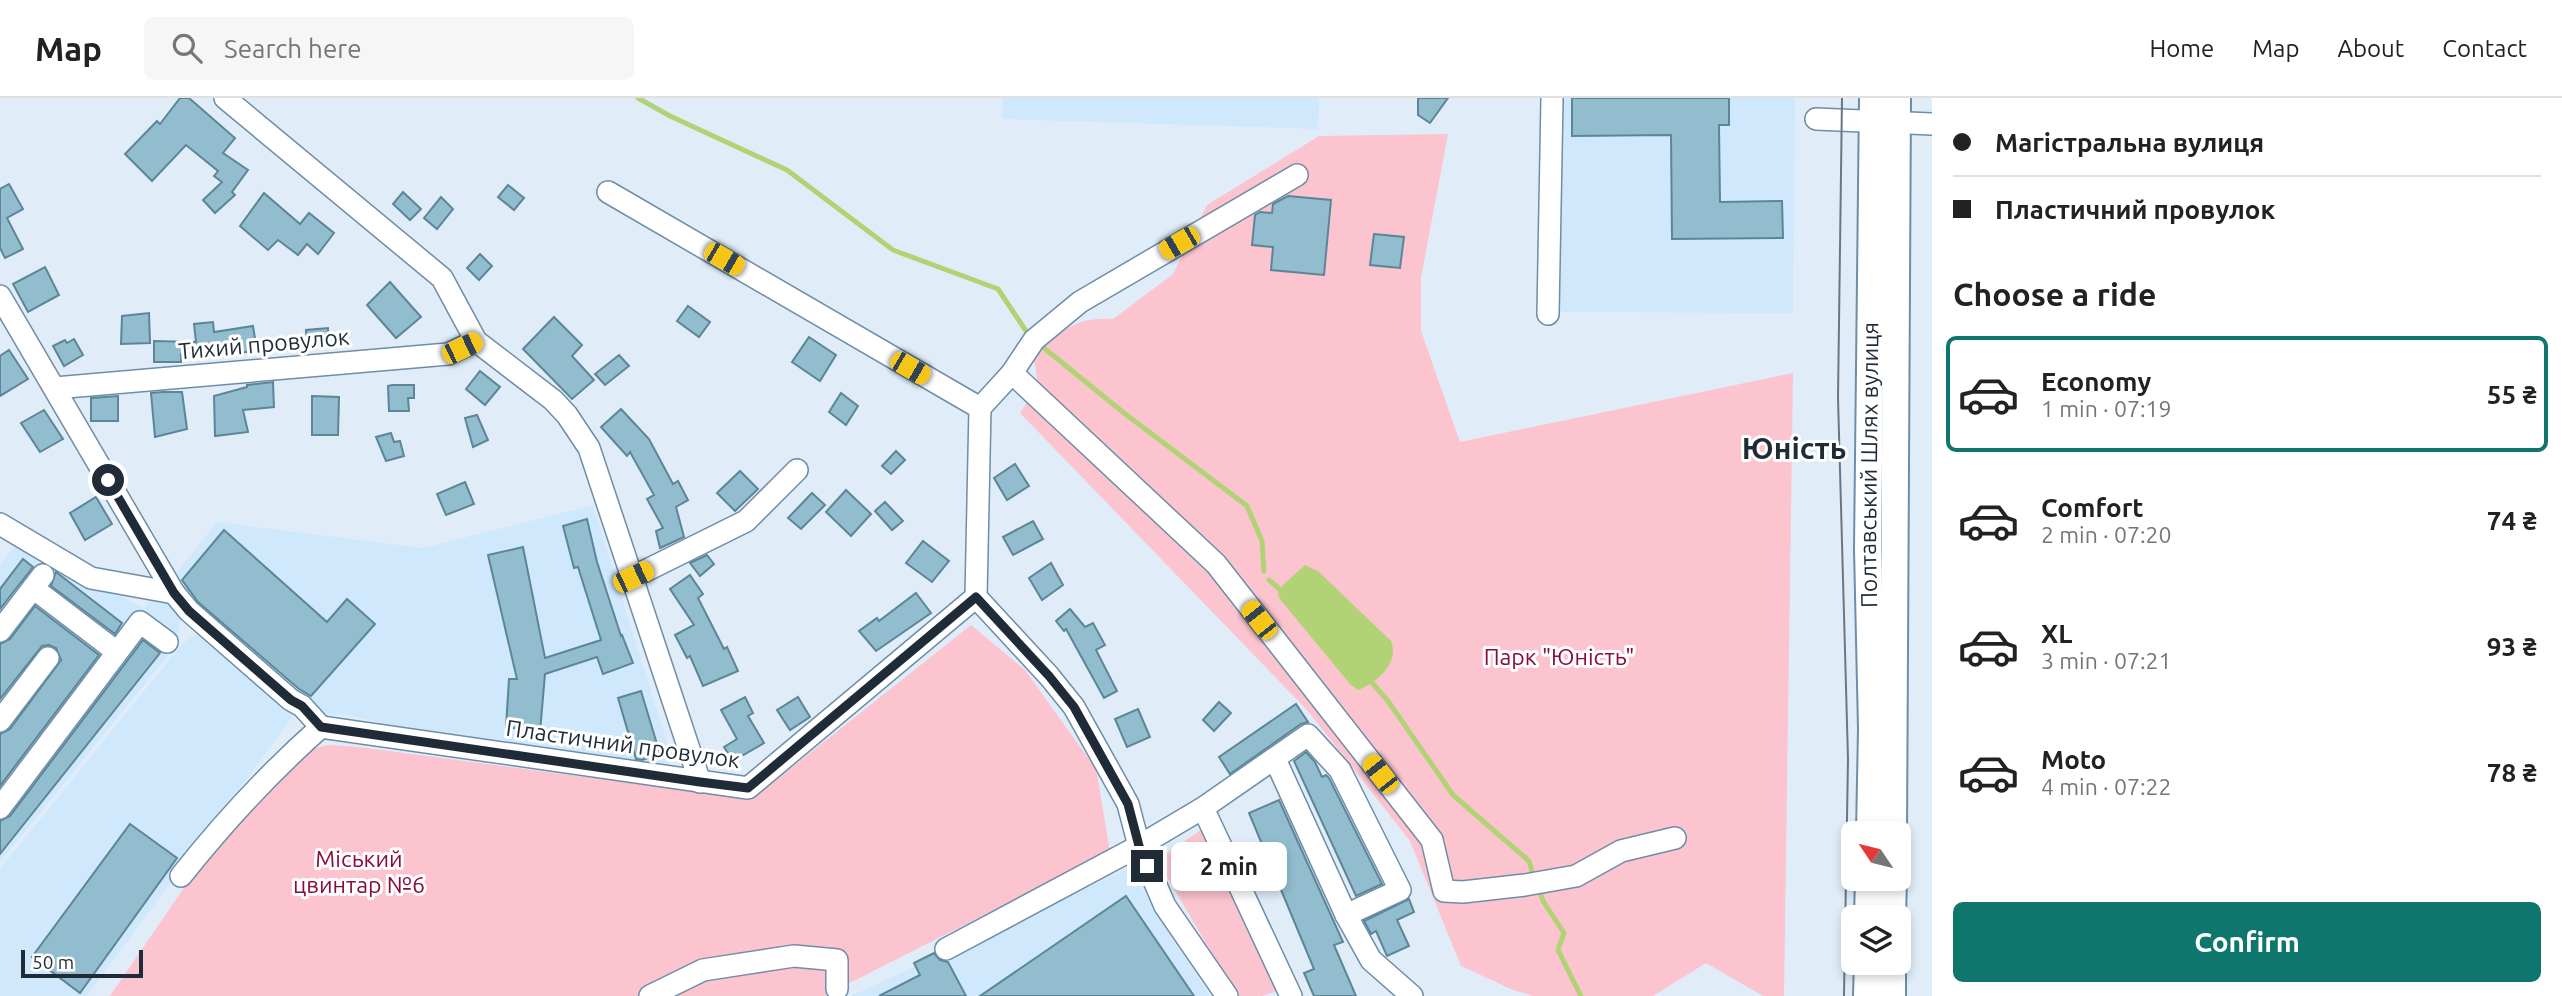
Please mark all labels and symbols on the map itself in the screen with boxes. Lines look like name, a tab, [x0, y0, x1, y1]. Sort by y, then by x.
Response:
car	[1156, 223, 1203, 263]
car	[701, 239, 748, 279]
street label: Полтавський Шлях вулиця	[1855, 322, 1883, 608]
street label: Тихий провулок	[177, 324, 351, 363]
car	[439, 329, 486, 367]
car	[887, 348, 934, 388]
district label: Юність	[1742, 431, 1846, 465]
route start	[92, 464, 124, 496]
car	[610, 558, 657, 596]
car	[1238, 597, 1281, 643]
park label: Парк "Юність"	[1484, 644, 1634, 669]
street label: Пластичний провулок	[504, 715, 742, 772]
car	[1359, 751, 1402, 797]
north arrow	[1841, 821, 1911, 891]
callout: 2 min	[1172, 842, 1287, 890]
park label: Міський цвинтар №6	[293, 846, 425, 897]
route end	[1131, 850, 1163, 882]
scale bar	[21, 947, 144, 979]

